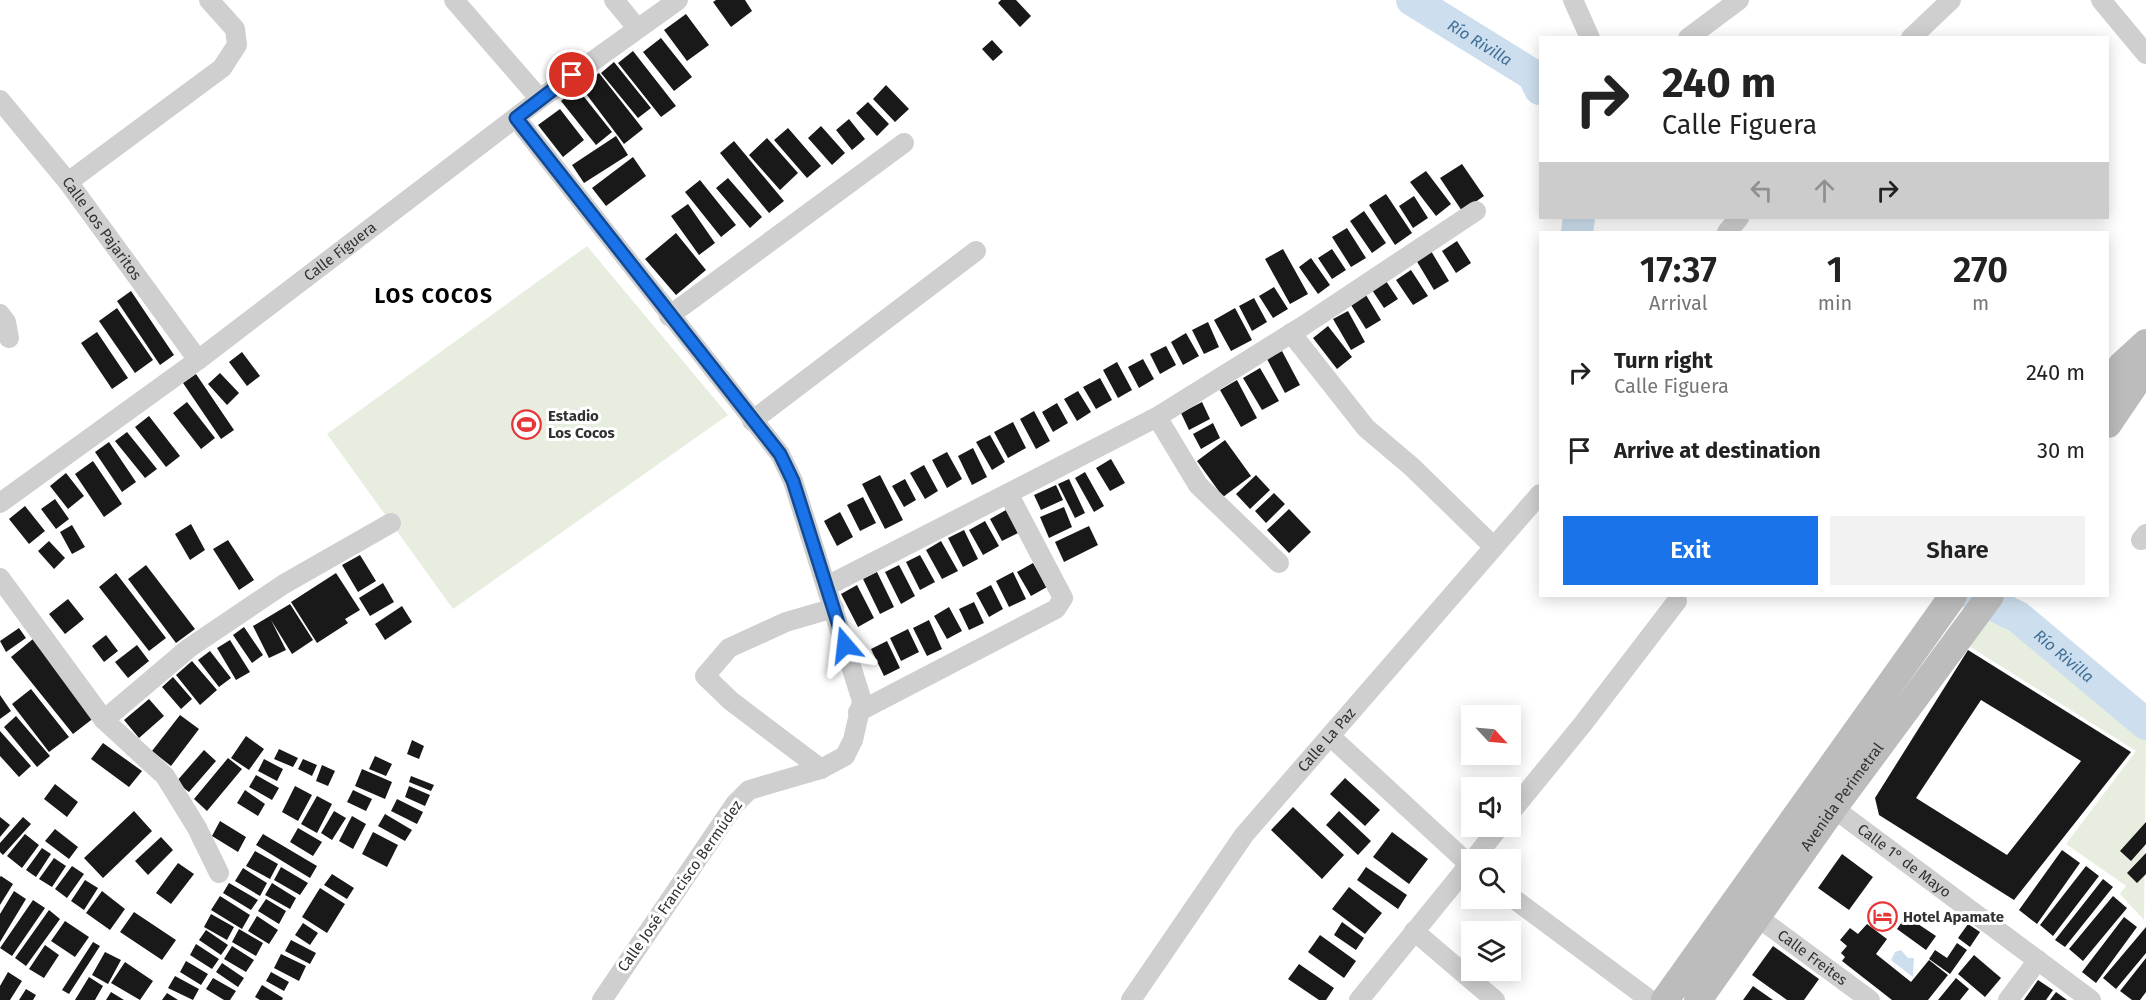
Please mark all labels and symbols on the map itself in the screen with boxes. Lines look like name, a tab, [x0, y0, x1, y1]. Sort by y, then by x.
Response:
water label: Río Rivilla	[1444, 15, 1516, 69]
pin	[546, 49, 597, 100]
street label: Calle Los Pajaritos	[58, 173, 146, 284]
street label: Calle Figuera	[300, 218, 380, 285]
district label: LOS COCOS	[374, 283, 494, 309]
place label: Estadio Los Cocos	[548, 407, 615, 442]
sports icon: Estadio Los Cocos	[511, 409, 543, 441]
position arrow	[813, 613, 877, 677]
water label: Río Rivilla	[2030, 625, 2098, 686]
street label: Calle La Paz	[1294, 704, 1360, 776]
north arrow	[1461, 705, 1521, 765]
street label: Avenida Perimetral	[1797, 739, 1888, 854]
street label: Calle José Francisco Bermúdez	[614, 797, 746, 975]
street label: Calle 1° de Mayo	[1854, 820, 1955, 902]
hotel icon: Hotel Apamate	[1866, 901, 1898, 933]
place label: Hotel Apamate	[1903, 908, 2004, 926]
street label: Calle Freites	[1774, 926, 1851, 989]

